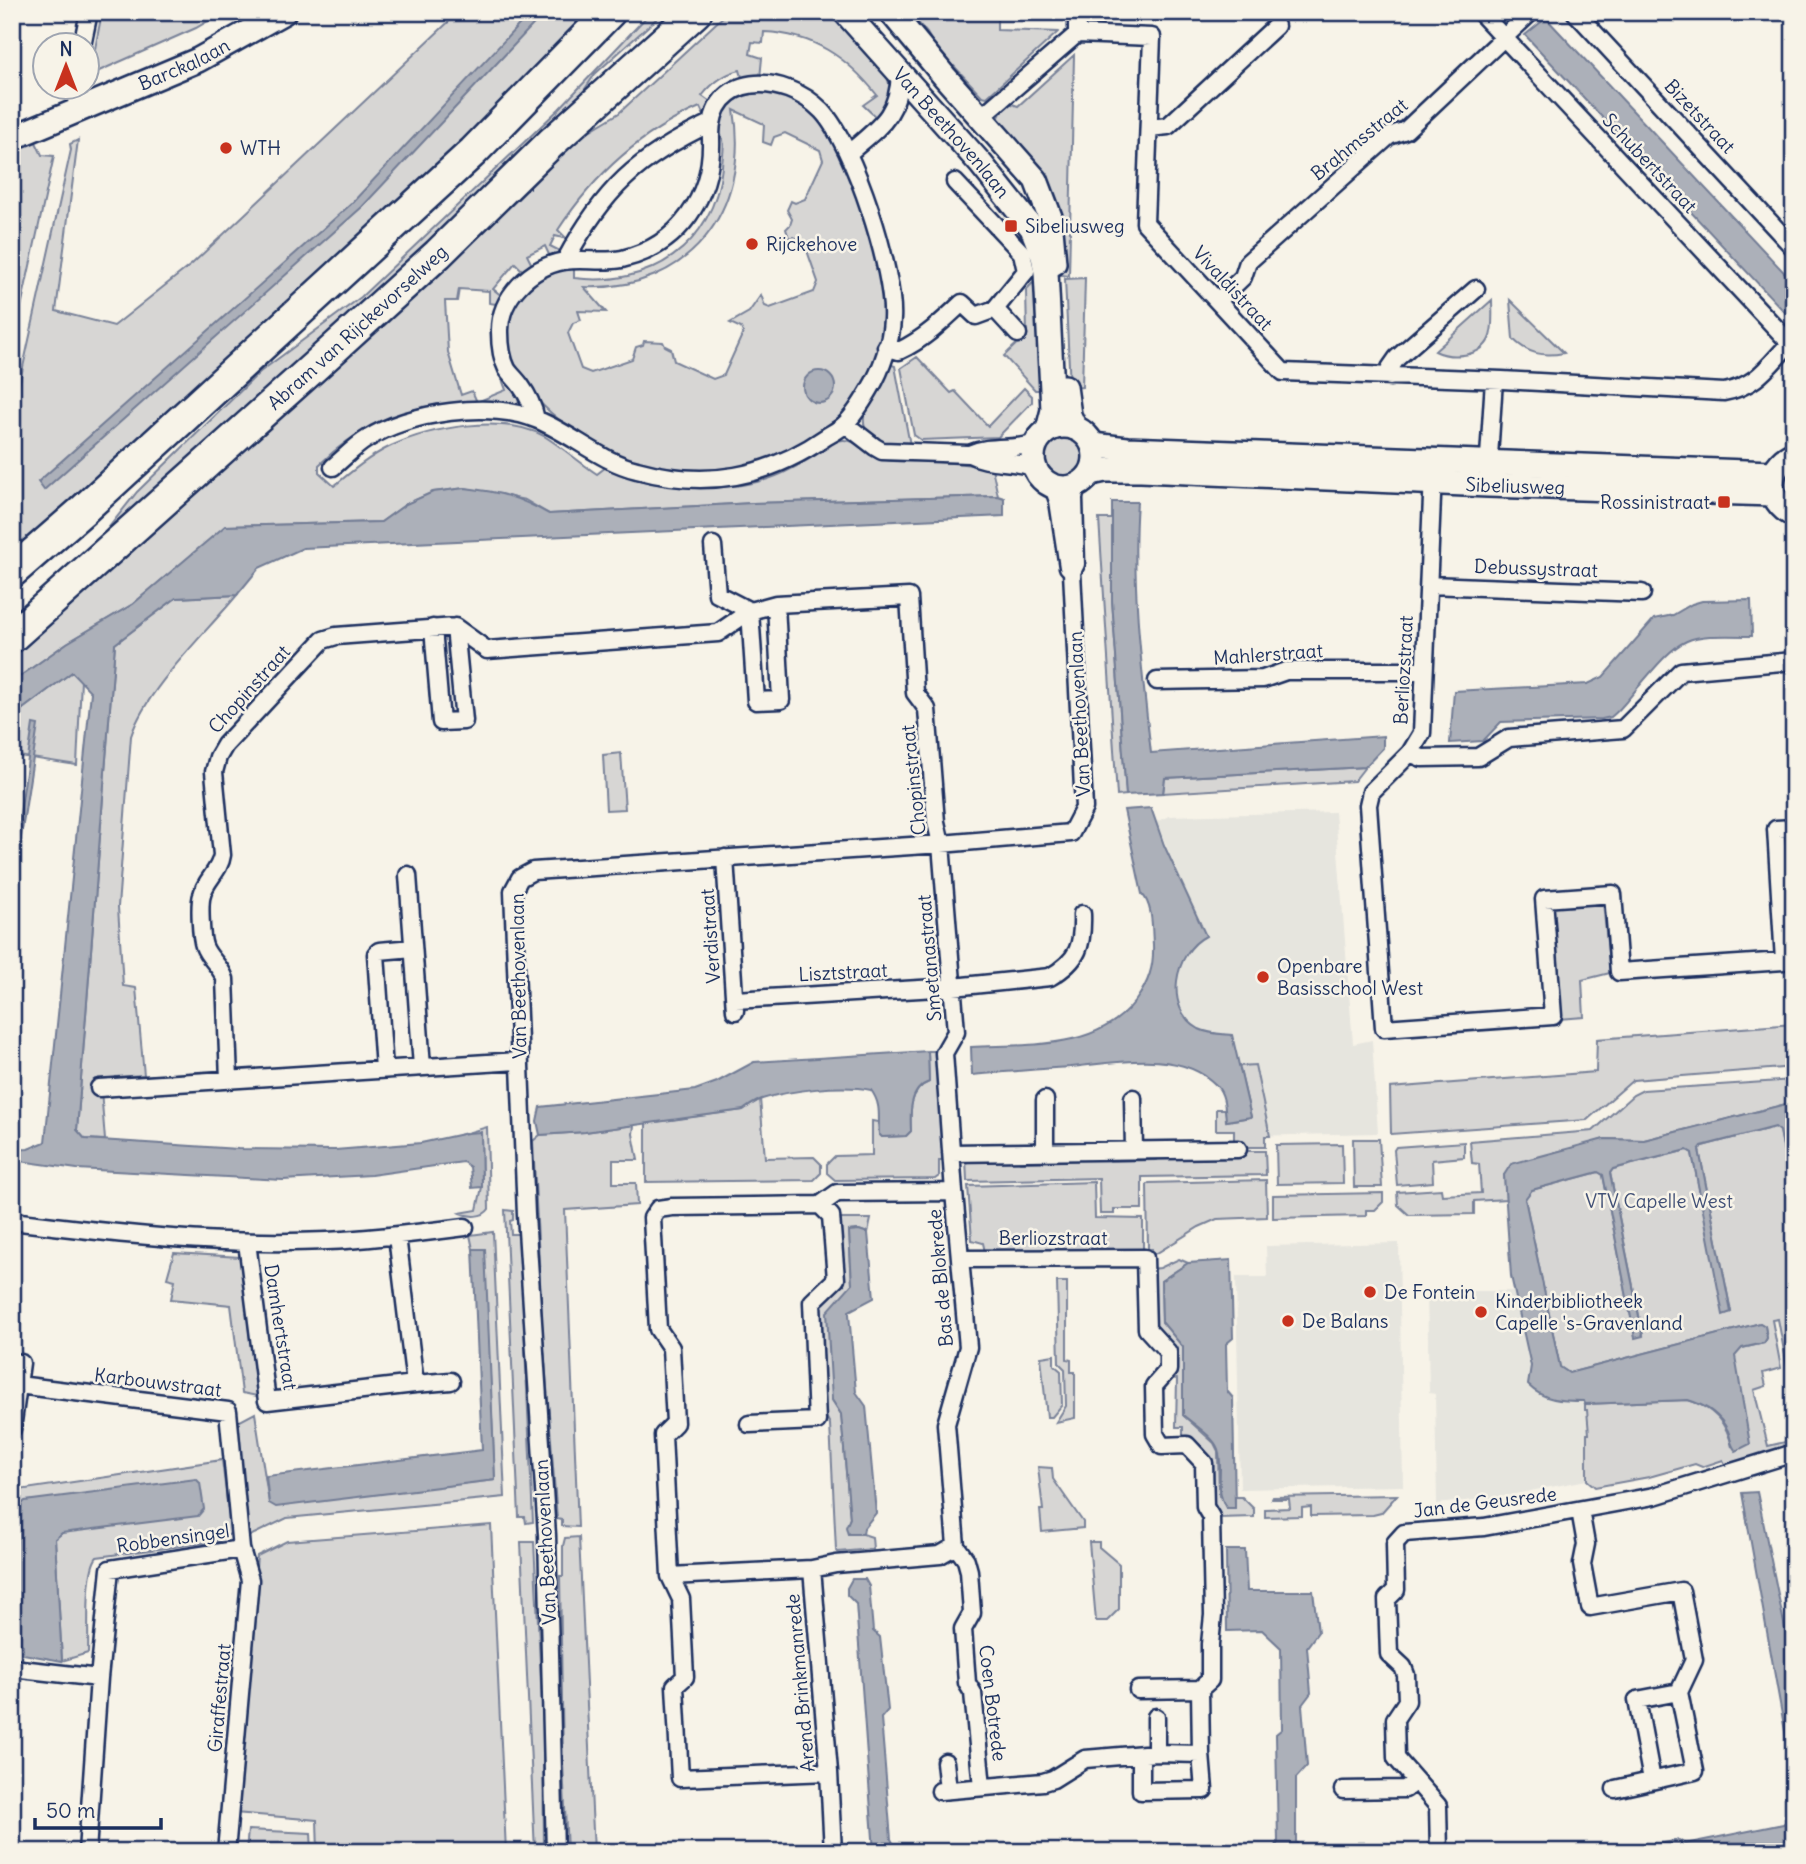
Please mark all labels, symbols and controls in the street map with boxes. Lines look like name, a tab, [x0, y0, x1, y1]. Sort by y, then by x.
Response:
north arrow	[32, 32, 102, 102]
street label: Barckalaan	[135, 33, 234, 96]
text: N	[59, 37, 73, 61]
street label: Van Beethovenlaan	[888, 62, 1015, 203]
street label: Bizetstraat	[1660, 74, 1740, 158]
street label: Brahmsstraat	[1306, 93, 1412, 185]
street label: Schubertstraat	[1598, 108, 1702, 218]
place label: WTH	[240, 136, 281, 160]
marker: WTH	[218, 140, 234, 156]
place label: Sibeliusweg	[1025, 214, 1125, 238]
marker: Sibeliusweg	[1003, 218, 1019, 234]
place label: Rijckehove	[766, 232, 857, 256]
marker: Rijckehove	[744, 236, 760, 252]
street label: Abram van Rijckevorselweg	[262, 240, 452, 415]
street label: Vivaldistraat	[1188, 241, 1278, 335]
street label: Sibeliusweg	[1465, 472, 1566, 499]
place label: Rossinistraat	[1600, 490, 1710, 514]
marker: Rossinistraat	[1716, 494, 1732, 510]
street label: Debussystraat	[1474, 554, 1598, 582]
street label: Berliozstraat	[1388, 615, 1418, 725]
street label: Van Beethovenlaan	[1063, 631, 1095, 797]
street label: Mahlerstraat	[1212, 638, 1324, 670]
street label: Chopinstraat	[203, 640, 295, 738]
street label: Chopinstraat	[895, 724, 931, 836]
street label: Verdistraat	[695, 888, 725, 984]
street label: Van Beethovenlaan	[505, 893, 531, 1059]
street label: Smetanastraat	[912, 894, 946, 1022]
place label: Openbare Basisschool West	[1277, 954, 1423, 1000]
street label: Lisztstraat	[798, 958, 888, 986]
marker: Openbare Basisschool West	[1255, 969, 1271, 985]
park label: VTV Capelle West	[1585, 1189, 1733, 1213]
street label: Bas de Blokrede	[922, 1208, 958, 1348]
street label: Berliozstraat	[998, 1226, 1108, 1250]
street label: Damhertstraat	[259, 1262, 303, 1392]
place label: De Fontein	[1384, 1280, 1475, 1304]
marker: De Fontein	[1362, 1284, 1378, 1300]
place label: Kinderbibliotheek Capelle 's-Gravenland	[1495, 1289, 1683, 1335]
marker: Kinderbibliotheek Capelle 's-Gravenland	[1473, 1304, 1489, 1320]
place label: De Balans	[1302, 1309, 1388, 1333]
marker: De Balans	[1280, 1313, 1296, 1329]
street label: Karbouwstraat	[93, 1362, 223, 1402]
street label: Van Beethovenlaan	[529, 1459, 561, 1625]
street label: Jan de Geusrede	[1412, 1481, 1558, 1523]
street label: Robbensingel	[115, 1518, 231, 1558]
street label: Arend Brinkmanrede	[780, 1593, 820, 1773]
street label: Giraffestraat	[202, 1643, 236, 1753]
street label: Coen Botrede	[974, 1644, 1012, 1762]
scale bar	[35, 1787, 161, 1831]
text: 50 m	[46, 1797, 95, 1824]

